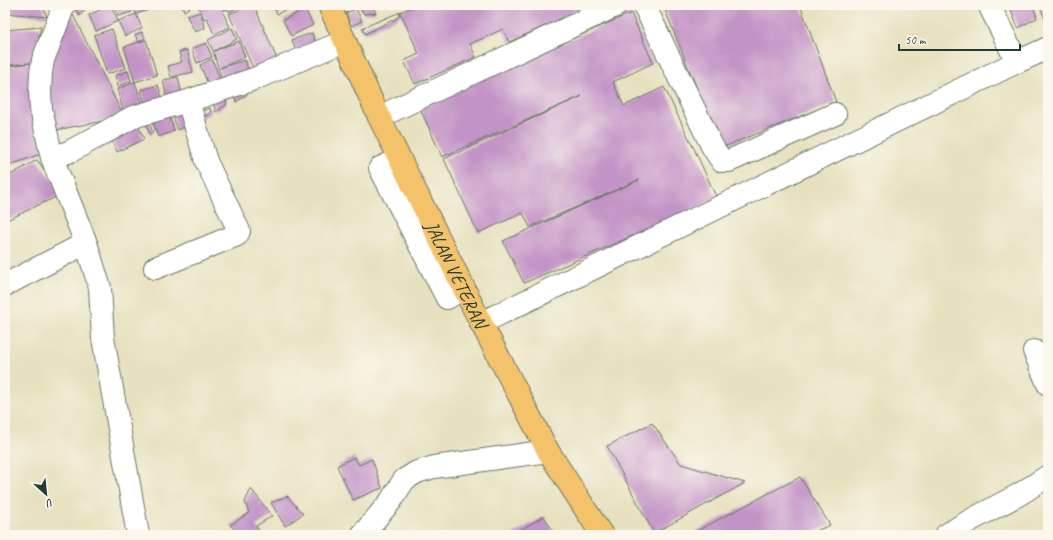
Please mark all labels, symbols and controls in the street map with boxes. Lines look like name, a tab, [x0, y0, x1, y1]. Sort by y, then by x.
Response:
scale bar	[899, 26, 1020, 52]
text: 50 m	[905, 32, 927, 48]
street label: JALAN VETERAN	[419, 216, 494, 334]
north arrow	[26, 474, 66, 514]
text: U	[43, 495, 56, 512]

